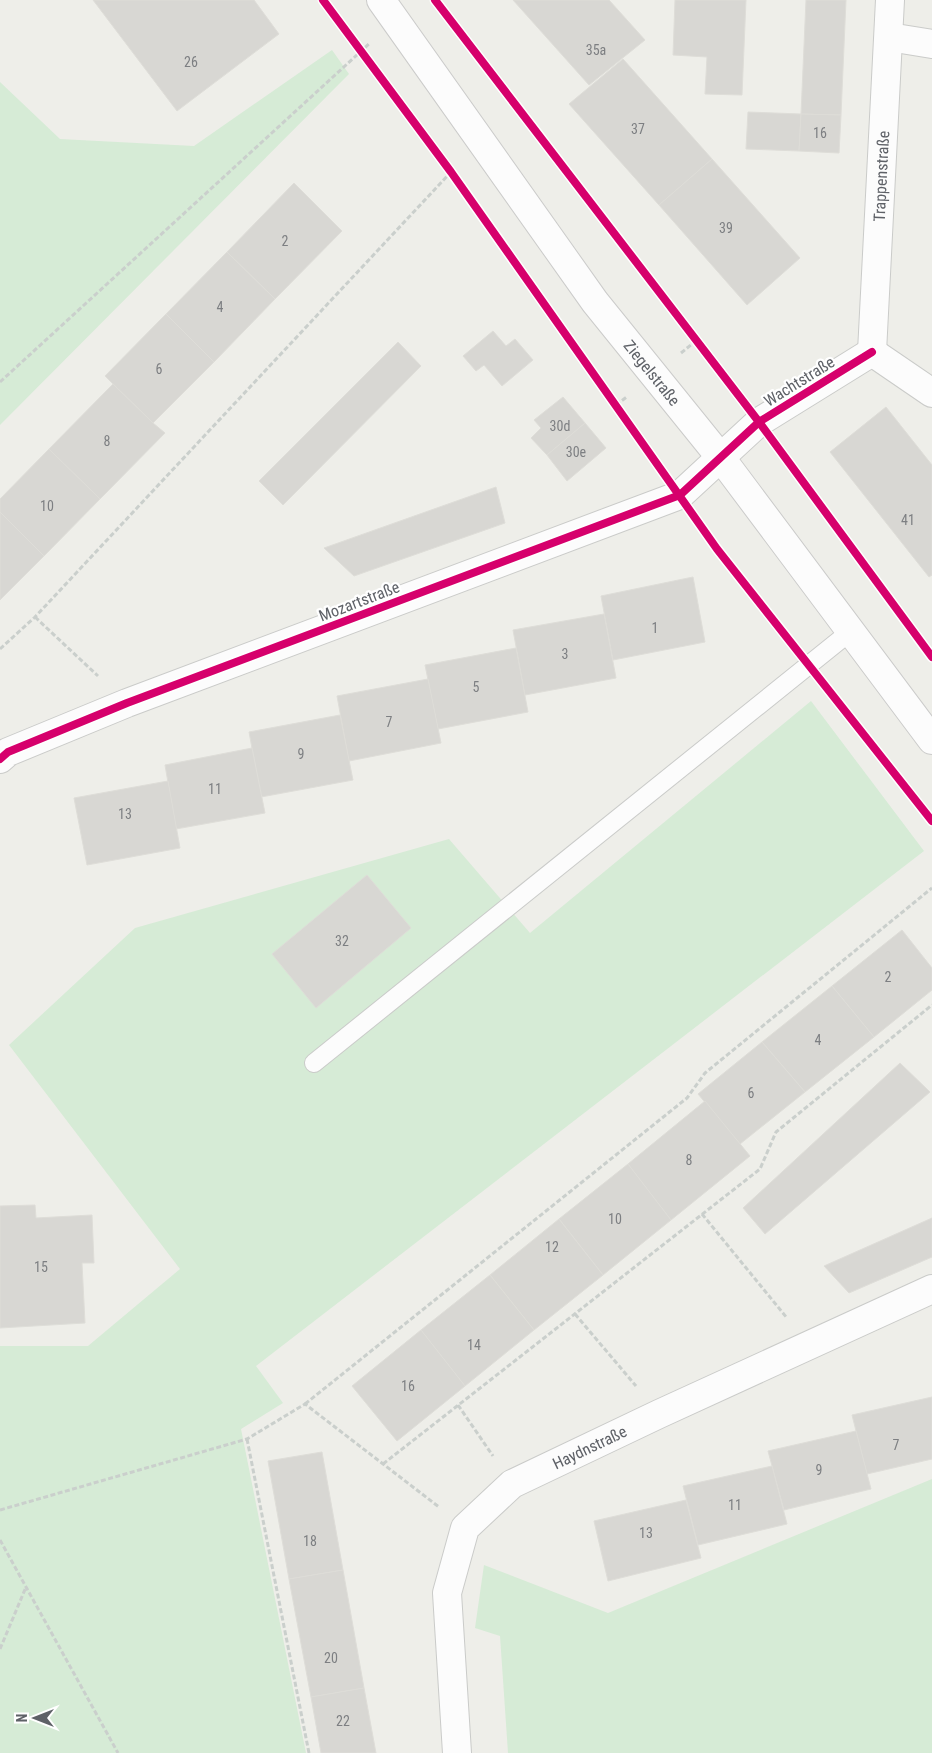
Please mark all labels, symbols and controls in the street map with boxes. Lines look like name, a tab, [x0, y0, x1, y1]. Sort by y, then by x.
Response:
house number: 35a	[586, 42, 606, 58]
house number: 26	[184, 54, 198, 70]
house number: 37	[631, 121, 645, 137]
house number: 16	[813, 125, 827, 141]
street label: Trappenstraße	[870, 130, 893, 222]
house number: 39	[719, 220, 733, 236]
house number: 2	[282, 233, 289, 249]
house number: 4	[217, 299, 224, 315]
street label: Ziegelstraße	[620, 336, 684, 410]
street label: Wachtstraße	[760, 352, 838, 411]
house number: 6	[156, 361, 163, 377]
house number: 30d	[550, 418, 570, 434]
house number: 8	[104, 433, 111, 449]
house number: 30e	[566, 444, 587, 460]
house number: 10	[40, 498, 54, 514]
house number: 41	[901, 512, 915, 528]
street label: Mozartstraße	[316, 577, 402, 626]
house number: 1	[652, 620, 658, 636]
house number: 3	[562, 646, 568, 662]
house number: 5	[473, 679, 480, 695]
house number: 7	[386, 714, 393, 730]
house number: 9	[298, 746, 304, 762]
house number: 11	[208, 781, 222, 797]
house number: 13	[118, 806, 132, 822]
house number: 32	[335, 933, 349, 949]
house number: 2	[885, 969, 892, 985]
house number: 4	[815, 1032, 822, 1048]
house number: 6	[748, 1085, 755, 1101]
house number: 8	[686, 1152, 693, 1168]
house number: 10	[608, 1211, 622, 1227]
house number: 12	[545, 1239, 559, 1255]
house number: 15	[34, 1259, 48, 1275]
house number: 14	[467, 1337, 481, 1353]
house number: 16	[401, 1378, 415, 1394]
street label: Haydnstraße	[550, 1422, 630, 1473]
house number: 7	[893, 1437, 900, 1453]
house number: 9	[816, 1462, 822, 1478]
house number: 11	[728, 1497, 742, 1513]
house number: 13	[639, 1525, 653, 1541]
house number: 18	[303, 1533, 317, 1549]
house number: 20	[324, 1650, 338, 1666]
north arrow	[10, 1693, 60, 1743]
house number: 22	[336, 1713, 350, 1729]
text: N	[14, 1714, 30, 1722]

